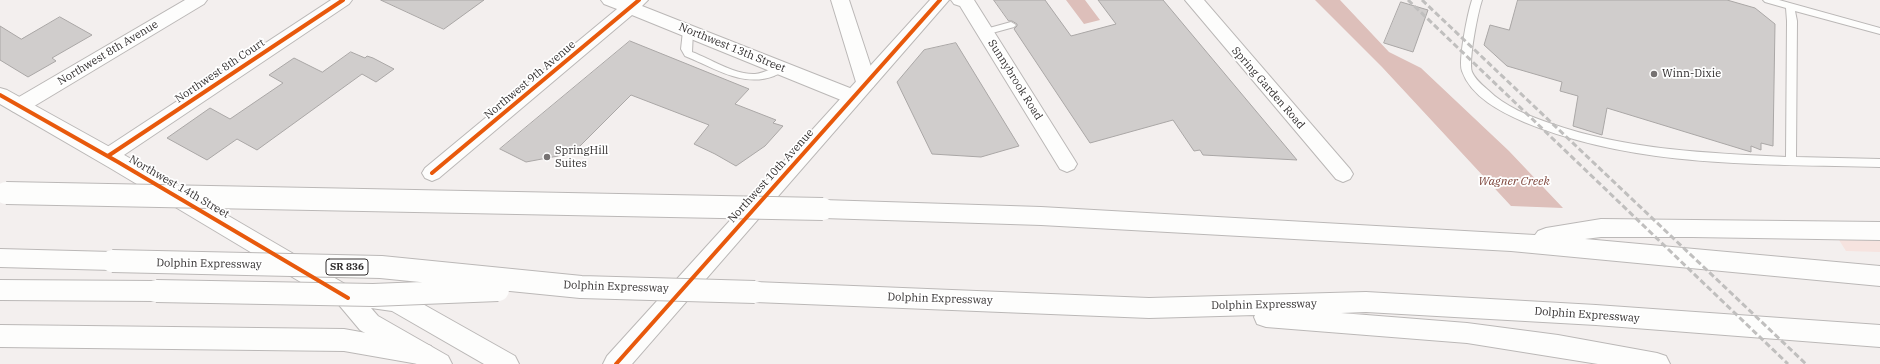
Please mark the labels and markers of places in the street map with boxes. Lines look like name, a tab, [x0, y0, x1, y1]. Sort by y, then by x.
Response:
place label: Winn-Dixie	[1662, 67, 1721, 81]
marker: Winn-Dixie	[1649, 69, 1659, 79]
place label: SpringHill Suites	[555, 144, 608, 170]
marker: SpringHill Suites	[542, 152, 552, 162]

